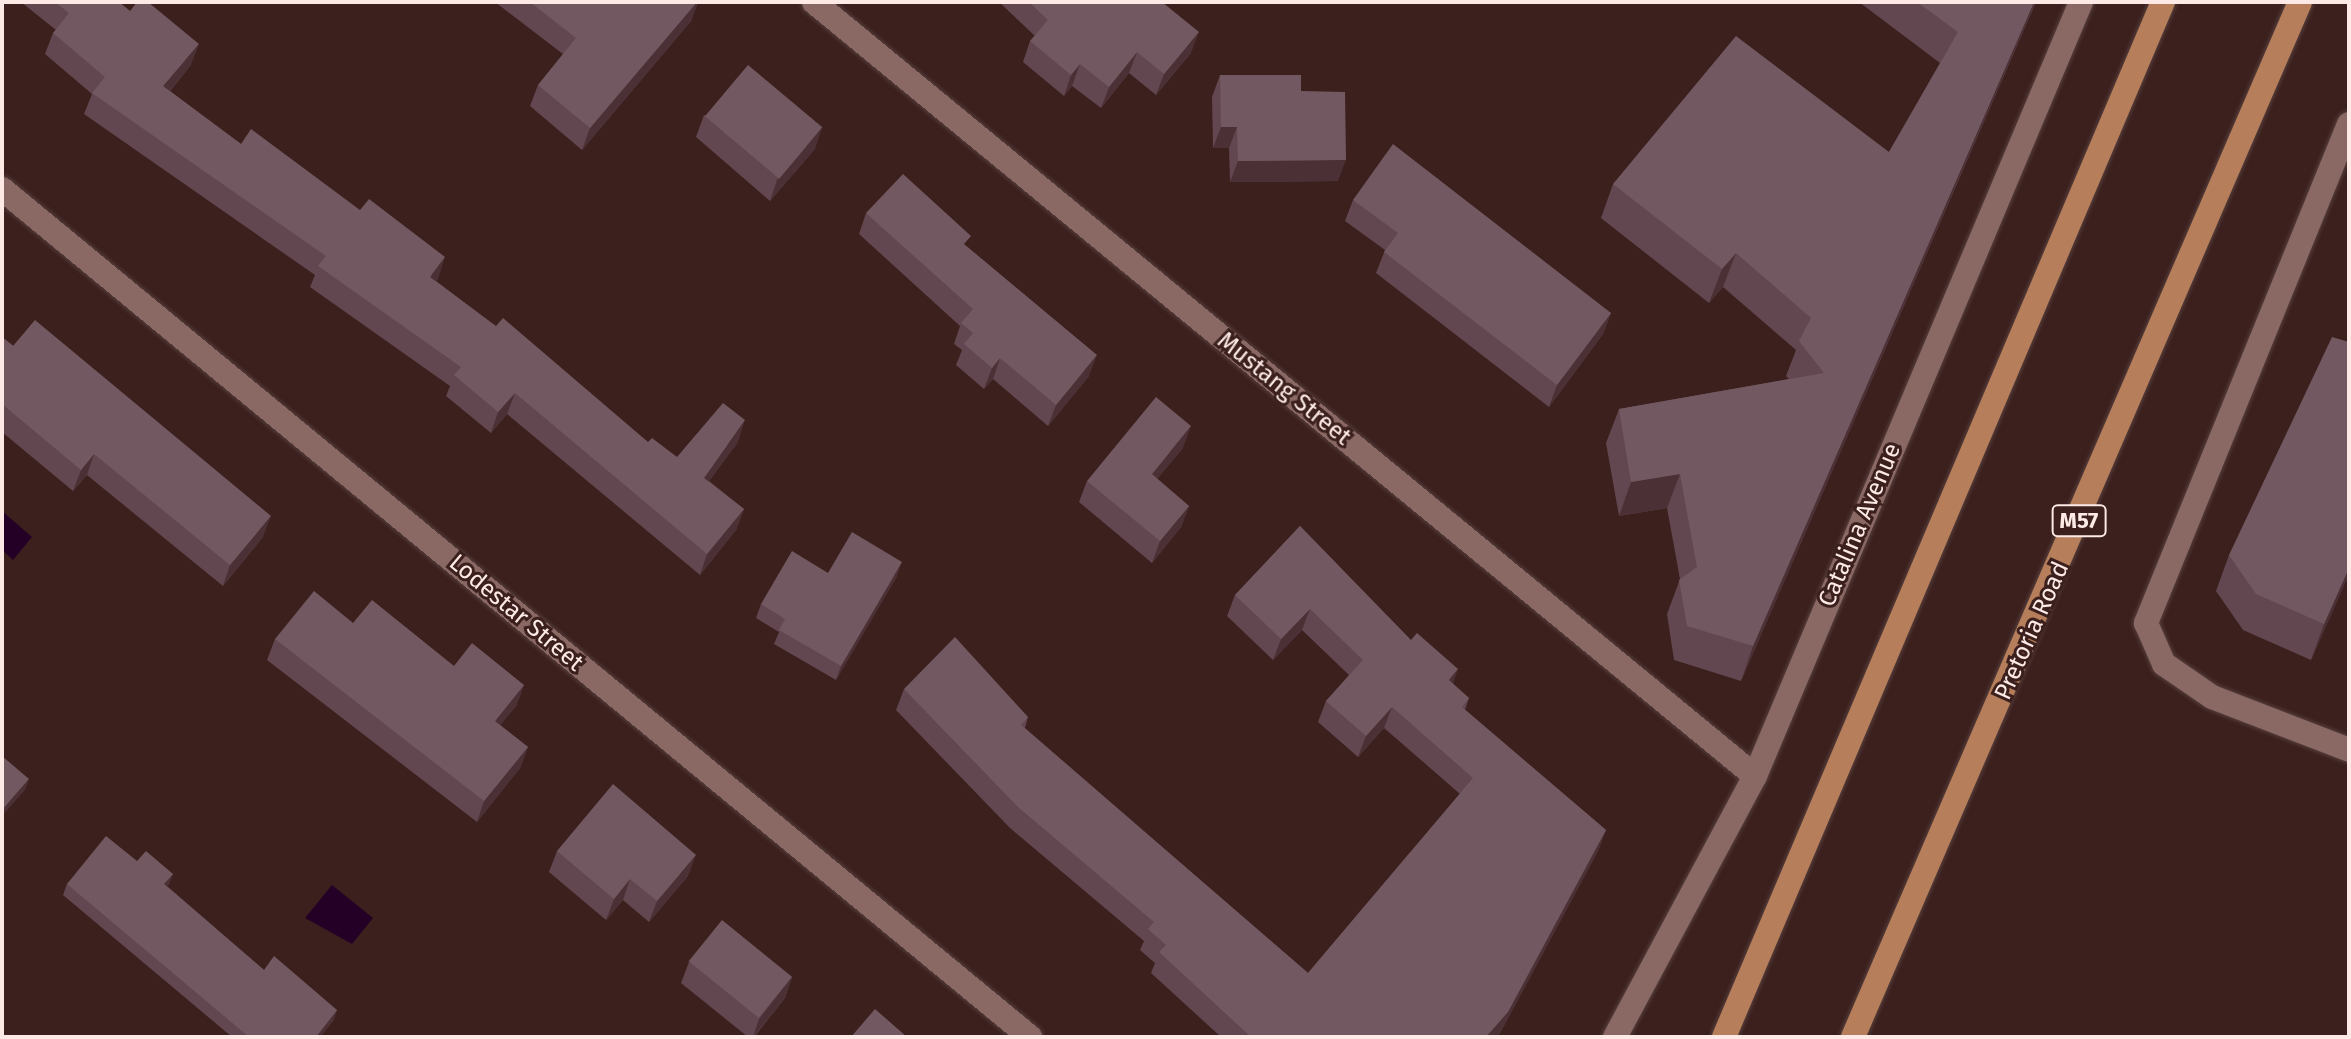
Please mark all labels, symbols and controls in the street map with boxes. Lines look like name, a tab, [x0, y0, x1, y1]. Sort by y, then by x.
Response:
street label: Mustang Street	[1211, 326, 1357, 452]
street label: Catalina Avenue	[1813, 439, 1907, 611]
road number: M57	[2051, 503, 2107, 539]
street label: Lodestar Street	[443, 549, 589, 677]
street label: Pretoria Road	[1989, 557, 2075, 705]

